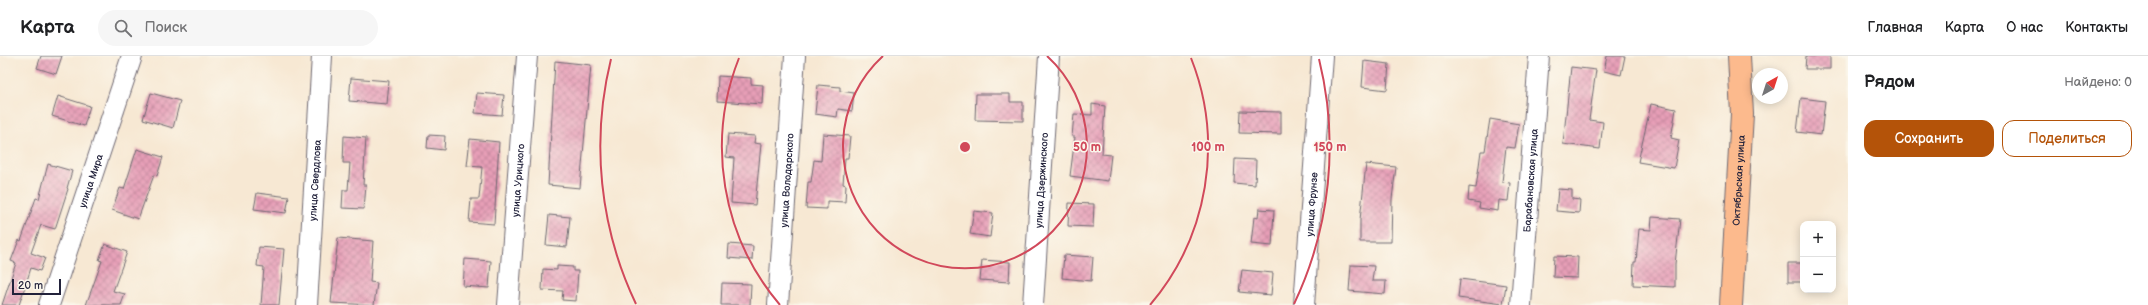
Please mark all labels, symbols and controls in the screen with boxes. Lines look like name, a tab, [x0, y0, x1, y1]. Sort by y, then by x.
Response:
search box	[98, 10, 378, 46]
text: Карта	[20, 16, 74, 39]
icon: search	[112, 17, 134, 39]
text: Поиск	[144, 18, 187, 37]
text: Главная	[1868, 19, 1923, 36]
text: Карта	[1945, 19, 1984, 36]
text: О нас	[2006, 19, 2043, 36]
text: Контакты	[2065, 19, 2128, 36]
north arrow	[1752, 68, 1788, 104]
text: Рядом	[1864, 72, 1915, 92]
text: Найдено: 0	[2064, 74, 2132, 90]
button: Сохранить	[1864, 120, 1994, 157]
button: Поделиться	[2002, 120, 2132, 157]
street label: Барабановская улица	[1521, 128, 1541, 233]
street label: улица Дзержинского	[1033, 132, 1051, 229]
street label: улица Володарского	[778, 133, 797, 228]
street label: Октябрьская улица	[1731, 135, 1748, 226]
street label: улица Свердлова	[307, 139, 324, 221]
centre of rings	[958, 140, 972, 154]
text: 50 m	[1073, 140, 1101, 155]
text: 100 m	[1191, 140, 1225, 155]
text: 150 m	[1314, 140, 1346, 155]
street label: улица Урицкого	[510, 143, 527, 217]
street label: улица Мира	[77, 153, 106, 209]
street label: улица Фрунзе	[1304, 171, 1321, 237]
map controls	[1800, 221, 1836, 293]
button: +	[1800, 221, 1836, 257]
button: −	[1800, 257, 1836, 293]
scale bar	[12, 277, 61, 296]
text: 20 m	[18, 279, 43, 292]

